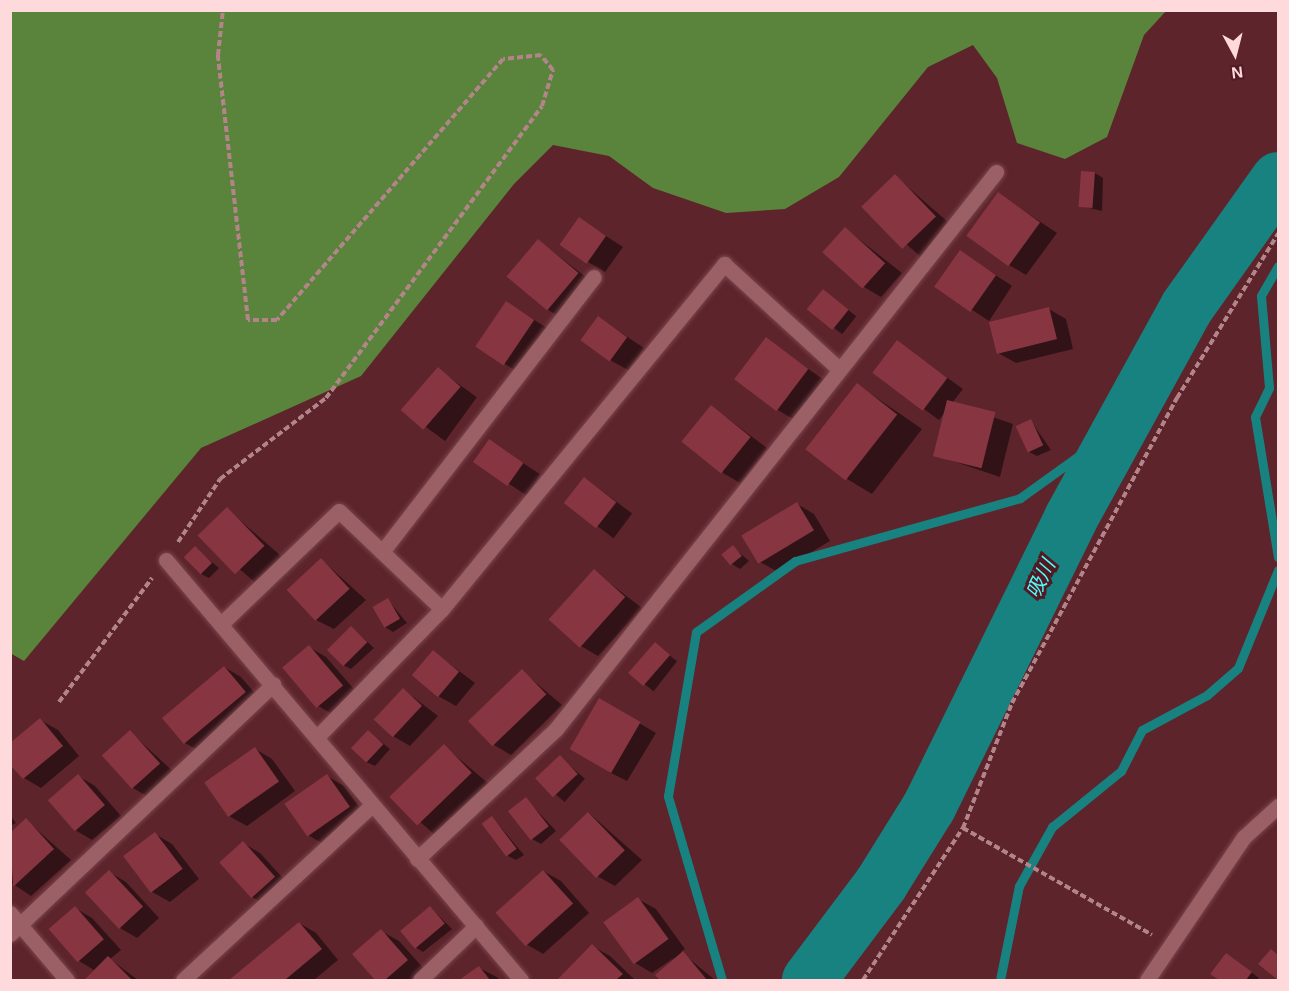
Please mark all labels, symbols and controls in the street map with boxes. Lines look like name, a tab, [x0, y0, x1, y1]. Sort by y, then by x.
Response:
north arrow	[1205, 24, 1265, 84]
text: N	[1230, 63, 1244, 82]
water label: 吸川	[1021, 556, 1061, 602]

